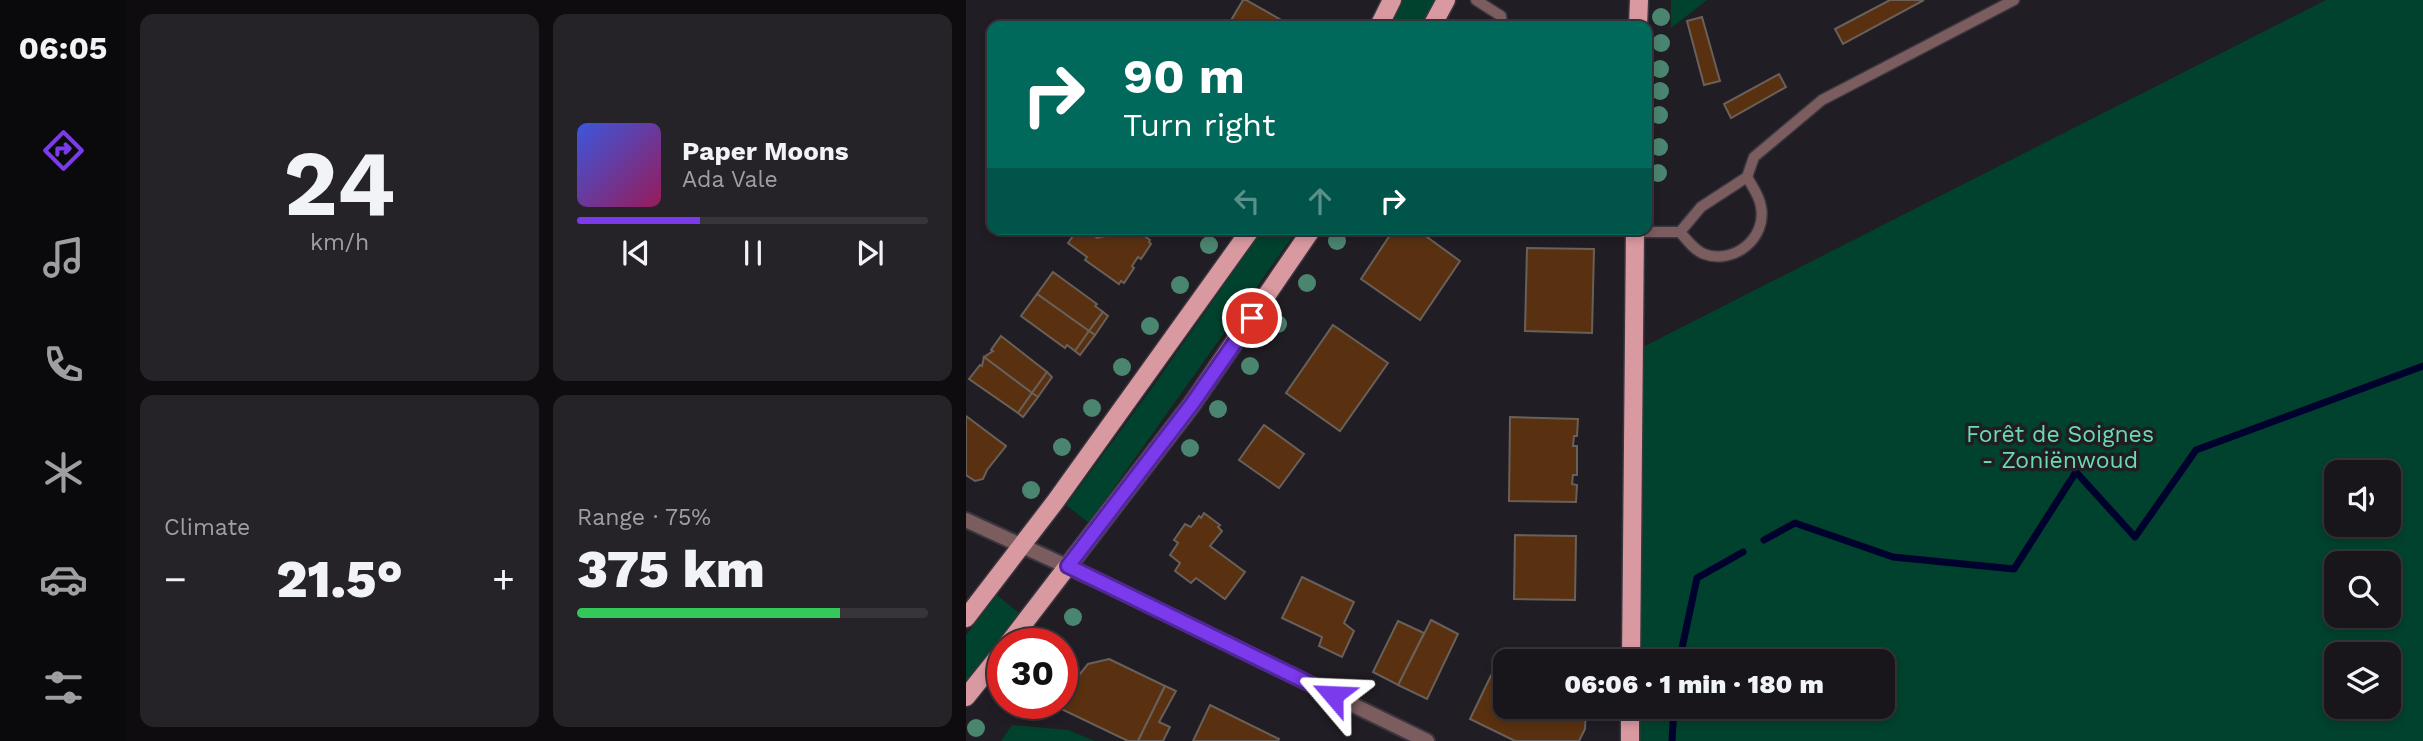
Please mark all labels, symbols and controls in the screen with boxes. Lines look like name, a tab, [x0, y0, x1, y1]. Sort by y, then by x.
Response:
text: 06:05	[18, 29, 108, 67]
text: 90 m	[1123, 47, 1245, 105]
icon: right	[1008, 49, 1099, 140]
text: Turn right	[1123, 106, 1275, 144]
icon: directions	[39, 126, 88, 175]
text: 24	[284, 130, 395, 237]
text: Paper Moons	[682, 136, 849, 166]
text: Ada Vale	[682, 166, 778, 193]
icon: left	[1228, 182, 1266, 220]
icon: ahead	[1301, 182, 1339, 220]
icon: right	[1374, 182, 1412, 220]
text: km/h	[310, 229, 369, 256]
icon: music	[39, 233, 88, 282]
icon: previous	[617, 234, 655, 272]
icon: pause	[734, 234, 772, 272]
icon: next	[851, 234, 889, 272]
pin	[1222, 288, 1282, 348]
icon: arrive	[1233, 299, 1271, 337]
icon: phone	[39, 340, 88, 389]
park label: Forêt de Soignes - Zoniënwoud	[1966, 421, 2154, 474]
icon: climate	[39, 448, 88, 497]
map controls	[2324, 460, 2401, 719]
button: sound	[2324, 460, 2401, 537]
text: Range · 75%	[577, 504, 711, 531]
text: Climate	[164, 514, 250, 541]
text: 375 km	[577, 539, 765, 600]
text: 21.5°	[276, 549, 403, 610]
button: search	[2324, 551, 2401, 628]
icon: car	[39, 555, 88, 604]
text: −	[164, 557, 187, 601]
text: +	[492, 557, 515, 601]
speed limit sign: 30	[987, 628, 1078, 719]
button: layers	[2324, 642, 2401, 719]
position arrow	[1296, 658, 1370, 732]
icon: filters	[39, 663, 88, 712]
text: 06:06 · 1 min · 180 m	[1564, 669, 1824, 699]

